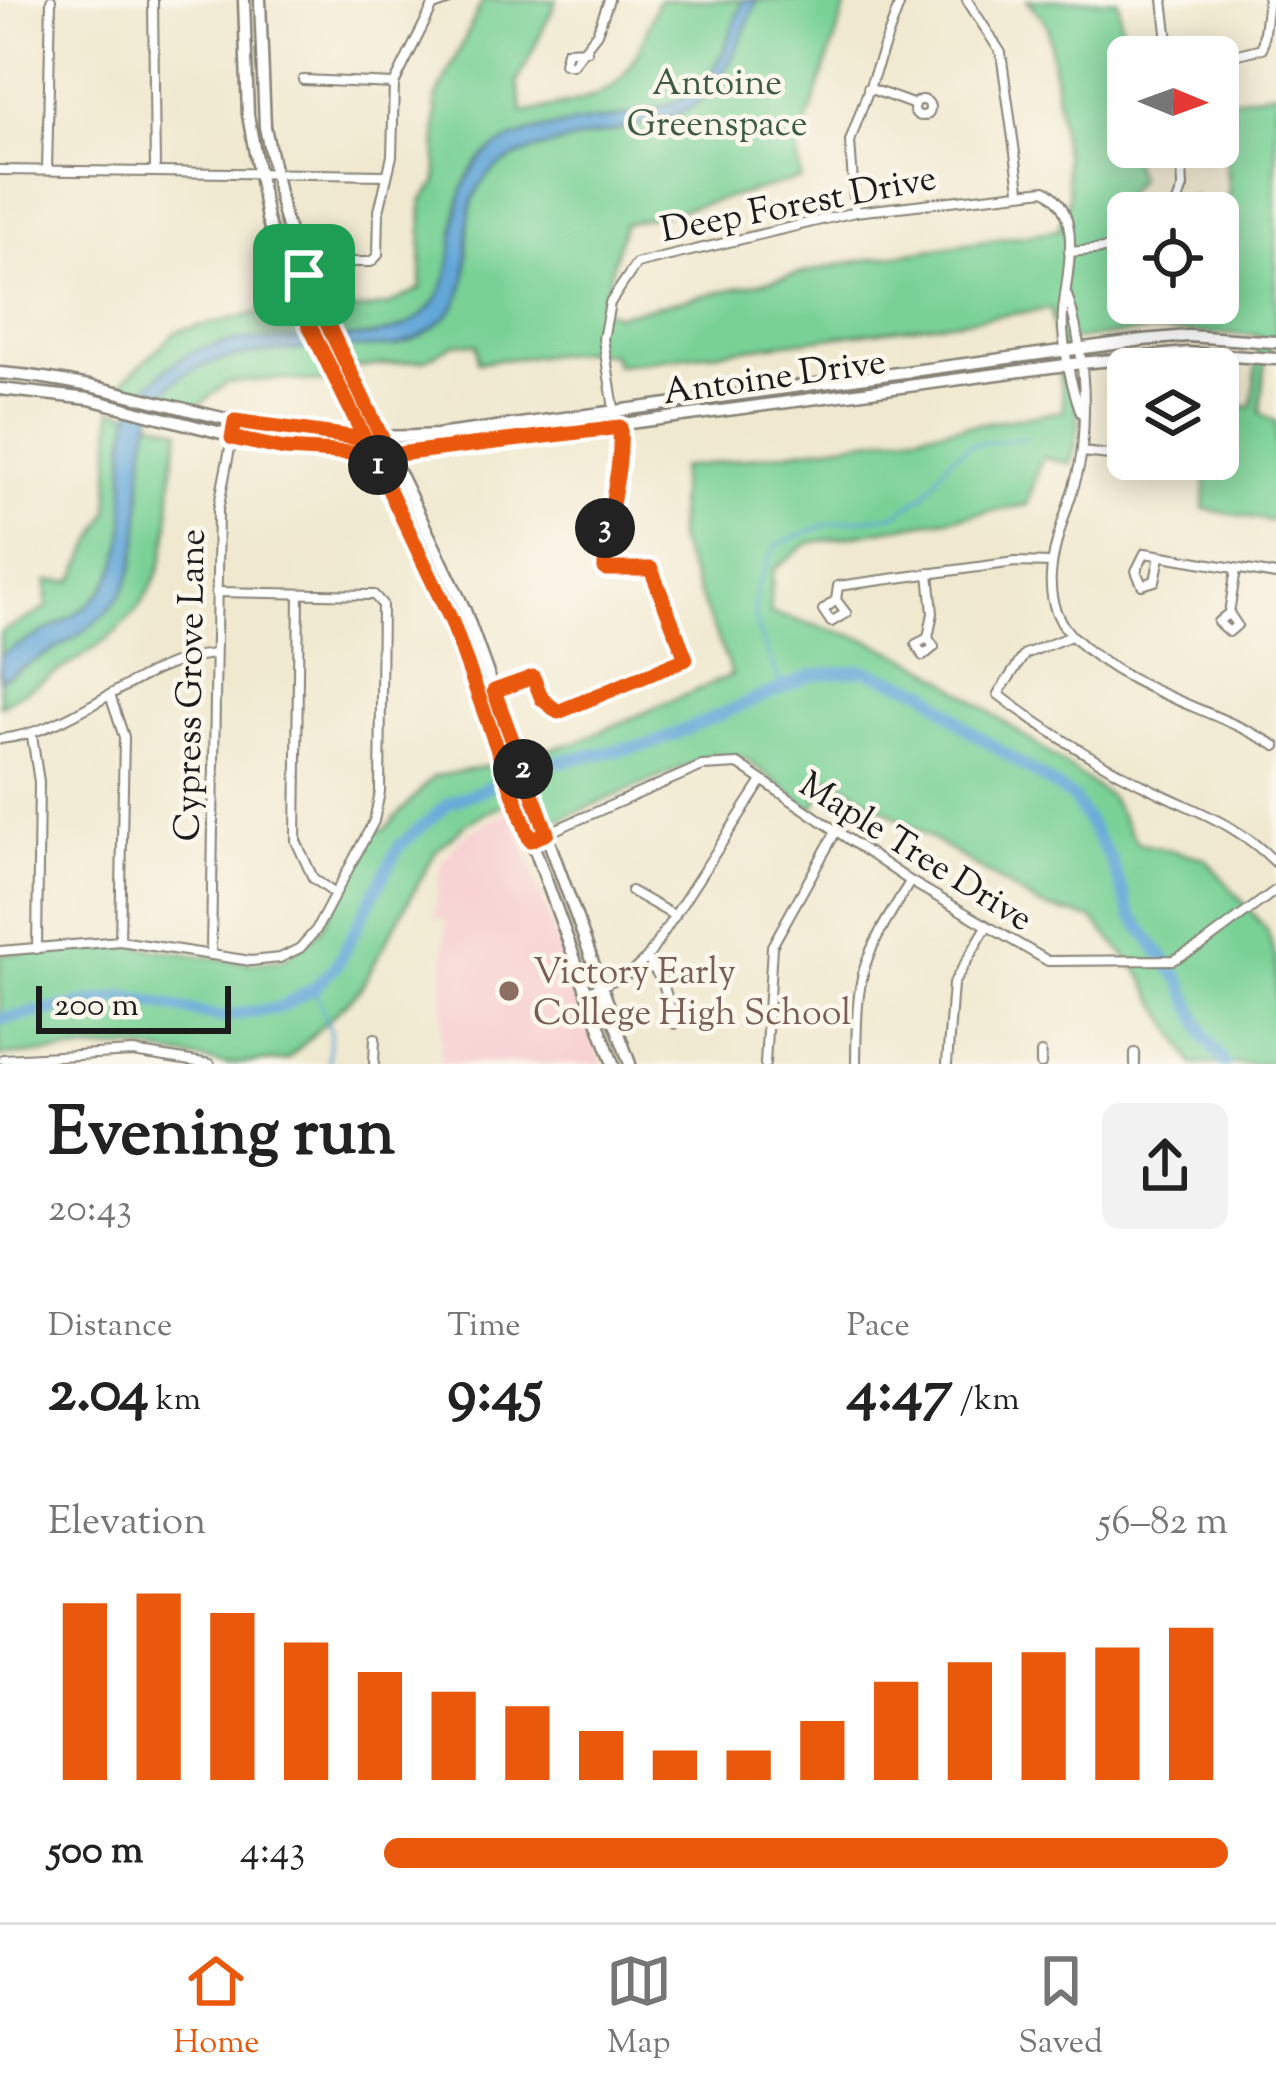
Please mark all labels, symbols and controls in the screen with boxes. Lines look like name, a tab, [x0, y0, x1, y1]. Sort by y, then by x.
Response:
north arrow	[1107, 36, 1239, 168]
map controls	[1107, 36, 1239, 480]
park label: Antoine Greenspace	[626, 59, 808, 152]
street label: Deep Forest Drive	[657, 154, 941, 258]
button: locate	[1107, 192, 1239, 324]
pin	[253, 224, 355, 326]
icon: arrive	[271, 242, 337, 308]
street label: Antoine Drive	[660, 338, 889, 420]
button: layers	[1107, 348, 1239, 480]
pin: 1	[348, 435, 408, 495]
text: 1	[372, 441, 384, 489]
pin: 3	[575, 498, 635, 558]
text: 3	[598, 504, 612, 552]
street label: Cypress Grove Lane	[163, 528, 221, 842]
pin: 2	[493, 739, 553, 799]
text: 2	[515, 745, 531, 793]
street label: Maple Tree Drive	[788, 761, 1042, 946]
place label: Victory Early College High School	[533, 948, 851, 1041]
marker: Victory Early College High School	[496, 978, 522, 1004]
scale bar	[36, 980, 231, 1033]
text: 200 m	[54, 983, 139, 1031]
text: Evening run	[48, 1090, 395, 1185]
button: share	[1102, 1103, 1228, 1229]
text: 20:43	[48, 1183, 132, 1239]
text: Distance	[48, 1303, 172, 1351]
text: Time	[447, 1303, 521, 1351]
text: Pace	[847, 1303, 910, 1351]
text: 2.04	[48, 1351, 149, 1438]
text: 9:45	[447, 1351, 543, 1438]
text: 4:47	[847, 1351, 953, 1438]
text: km	[149, 1377, 201, 1425]
text: /km	[953, 1377, 1020, 1425]
text: Elevation	[48, 1496, 206, 1552]
text: 56–82 m	[1098, 1496, 1228, 1552]
text: 500 m	[48, 1825, 143, 1881]
text: 4:43	[240, 1825, 305, 1881]
tab: Home	[173, 1948, 260, 2068]
tab: Map	[606, 1948, 672, 2068]
tab: Saved	[1018, 1948, 1103, 2068]

